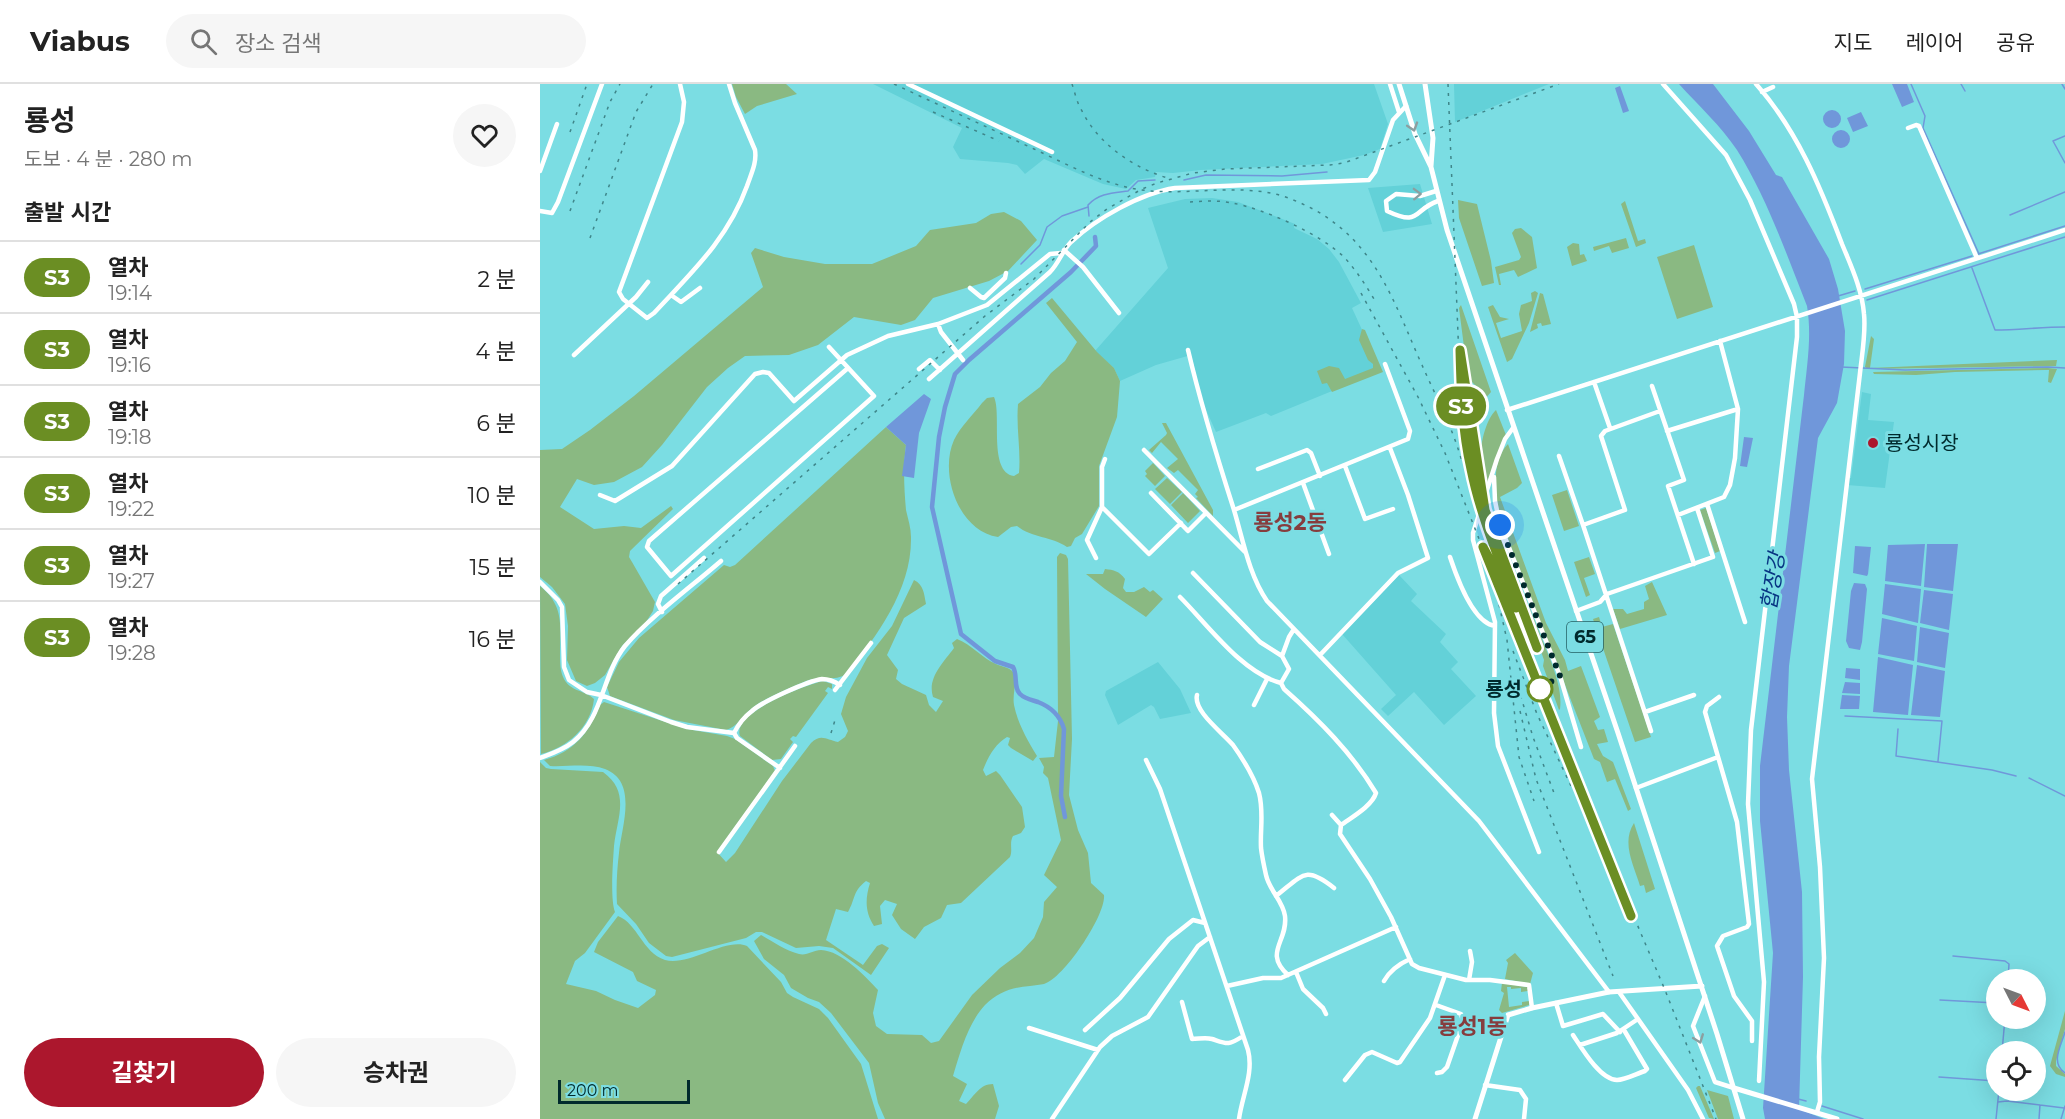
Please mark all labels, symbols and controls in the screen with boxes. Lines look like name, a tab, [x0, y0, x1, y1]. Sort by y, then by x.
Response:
search box	[166, 14, 586, 68]
text: Viabus	[30, 24, 130, 58]
icon: search	[187, 25, 220, 58]
text: 장소 검색	[235, 30, 322, 57]
text: 지도	[1834, 30, 1872, 55]
text: 레이어	[1905, 30, 1963, 55]
text: 공유	[1996, 30, 2035, 55]
text: 룡성	[24, 103, 76, 137]
button: heart	[453, 104, 516, 167]
one-way arrow	[1405, 121, 1418, 131]
text: 도보 · 4 분 · 280 m	[24, 147, 193, 171]
one-way arrow	[1412, 188, 1421, 201]
text: 출발 시간	[24, 199, 111, 226]
text: 열차	[108, 254, 148, 281]
text: S3	[44, 265, 70, 290]
text: 2 분	[477, 266, 516, 293]
text: 19:14	[108, 281, 152, 305]
text: 열차	[108, 326, 148, 353]
text: S3	[44, 337, 70, 362]
text: 4 분	[475, 338, 516, 365]
text: 19:16	[108, 353, 151, 377]
line badge: S3	[1434, 386, 1488, 426]
text: S3	[1448, 394, 1474, 419]
text: 열차	[108, 398, 148, 425]
text: S3	[44, 409, 70, 434]
text: 6 분	[477, 410, 516, 437]
text: 19:18	[108, 425, 152, 449]
place label: 룡성시장	[1885, 431, 1959, 455]
marker: 룡성시장	[1866, 436, 1880, 450]
text: 열차	[108, 470, 148, 497]
text: S3	[44, 481, 70, 506]
text: 10 분	[467, 482, 516, 509]
text: 19:22	[108, 497, 154, 521]
district label: 룡성2동	[1253, 509, 1327, 536]
your location	[1485, 510, 1515, 540]
text: 열차	[108, 542, 148, 569]
water label: 합장강	[1756, 548, 1790, 612]
text: S3	[44, 553, 70, 578]
text: 15 분	[470, 554, 516, 581]
text: 19:27	[108, 569, 155, 593]
text: 열차	[108, 614, 148, 641]
road number: 65	[1567, 622, 1603, 652]
text: S3	[44, 625, 70, 650]
text: 16 분	[469, 626, 516, 653]
text: 19:28	[108, 641, 156, 665]
marker: 룡성	[1527, 676, 1553, 702]
place label: 룡성	[1485, 677, 1522, 701]
north arrow	[1986, 969, 2046, 1029]
map controls	[1986, 969, 2046, 1101]
district label: 룡성1동	[1437, 1013, 1507, 1040]
one-way arrow	[1691, 1033, 1704, 1044]
button: 길찾기	[24, 1038, 264, 1107]
button: 승차권	[276, 1038, 516, 1107]
button: locate	[1986, 1041, 2046, 1101]
scale bar	[558, 1077, 690, 1104]
text: 200 m	[567, 1081, 618, 1100]

